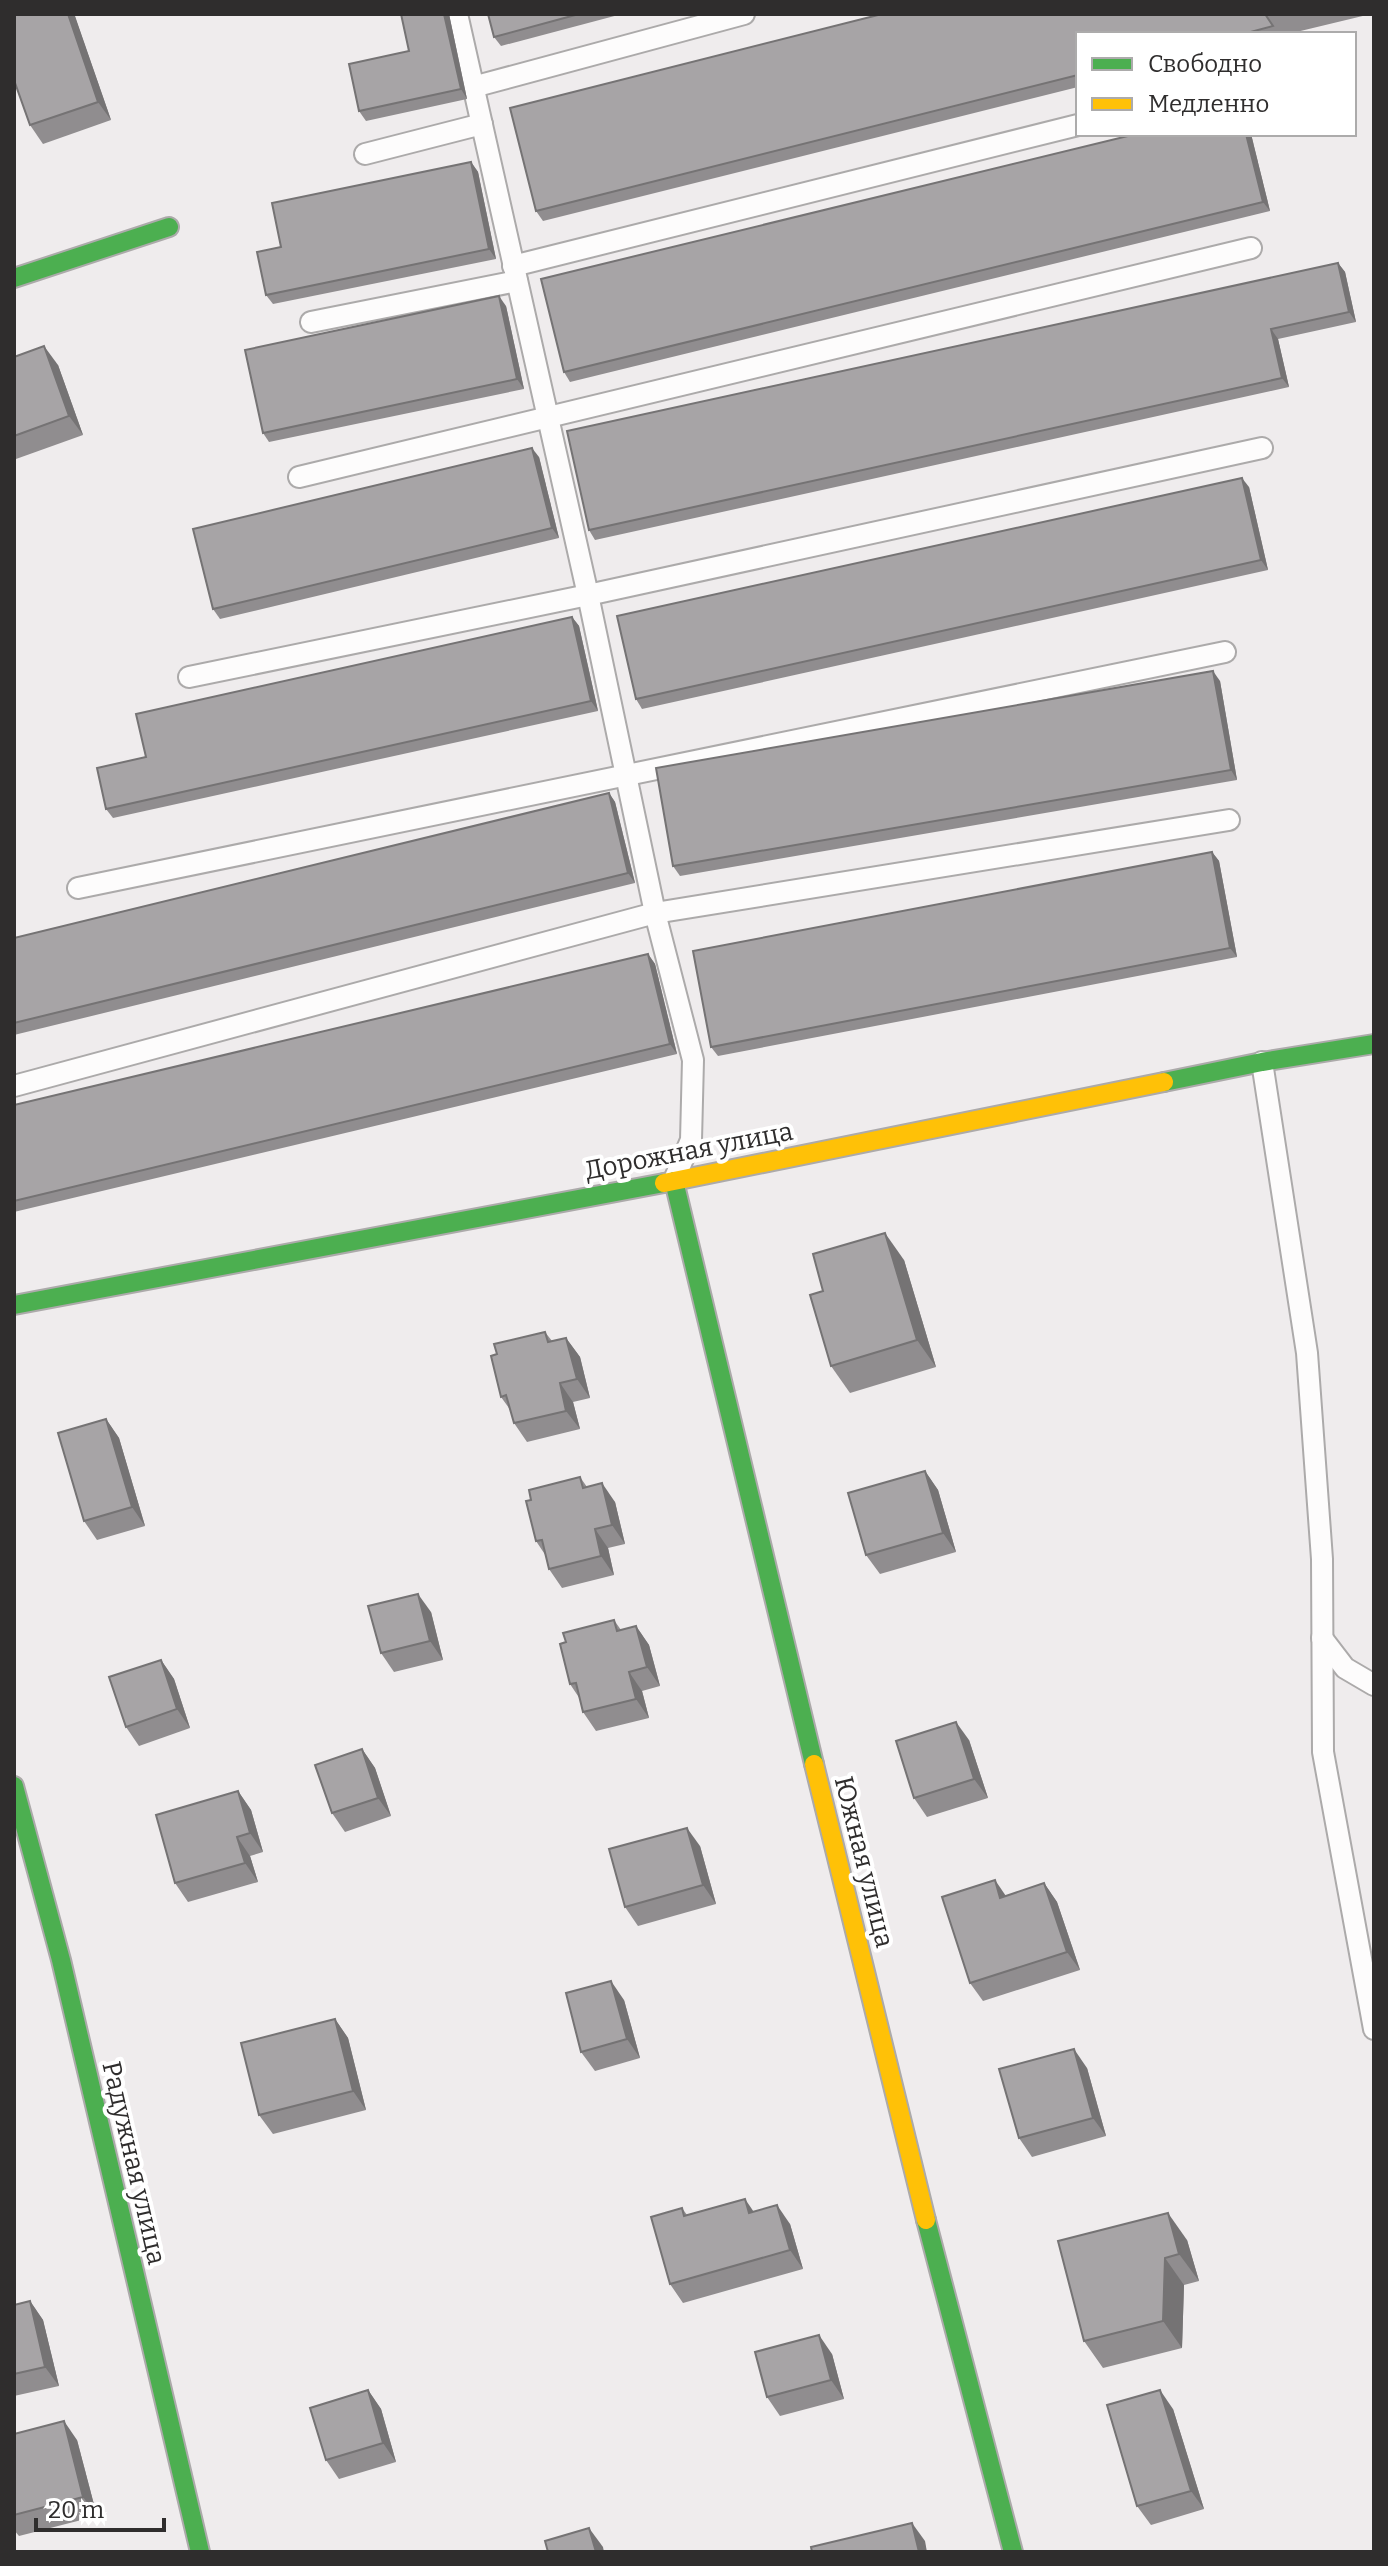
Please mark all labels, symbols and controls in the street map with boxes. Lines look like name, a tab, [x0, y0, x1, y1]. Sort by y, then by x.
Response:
legend	[1076, 32, 1356, 136]
text: Свободно	[1148, 50, 1262, 78]
text: Медленно	[1148, 90, 1269, 118]
street label: Дорожная улица	[582, 1116, 796, 1186]
street label: Южная улица	[828, 1773, 900, 1951]
street label: Радужная улица	[96, 2058, 172, 2268]
scale bar	[36, 2482, 164, 2532]
text: 20 m	[48, 2496, 104, 2524]

